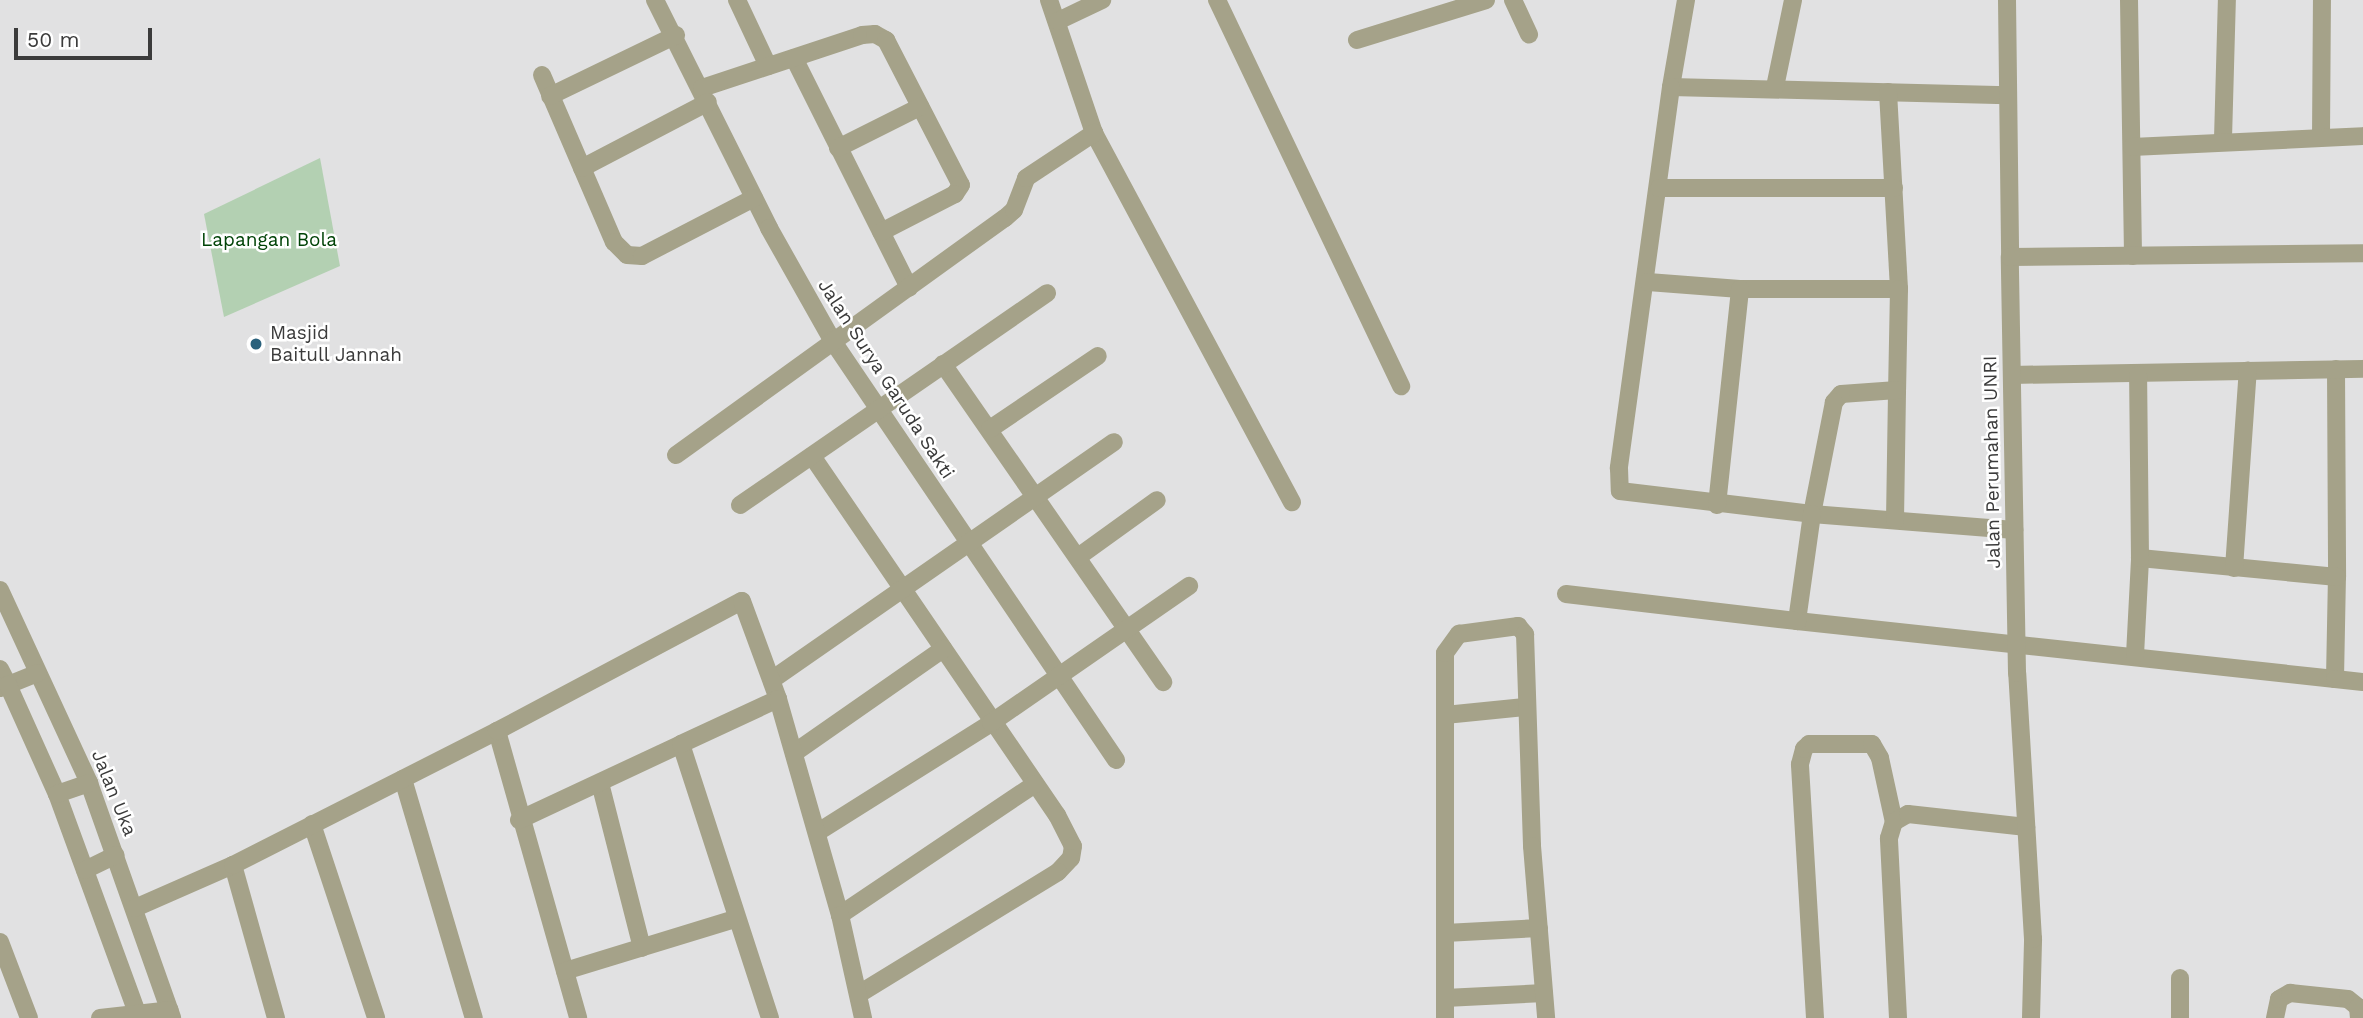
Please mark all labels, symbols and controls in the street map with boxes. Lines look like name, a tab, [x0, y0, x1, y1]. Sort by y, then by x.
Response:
scale bar	[18, 14, 156, 58]
text: 50 m	[27, 27, 79, 52]
park label: Lapangan Bola	[201, 229, 337, 251]
street label: Jalan Surya Garuda Sakti	[813, 275, 959, 483]
place label: Masjid Baitull Jannah	[270, 322, 403, 366]
marker: Masjid Baitull Jannah	[248, 336, 264, 352]
street label: Jalan Perumahan UNRI	[1979, 355, 2005, 569]
street label: Jalan Uka	[86, 747, 142, 839]

